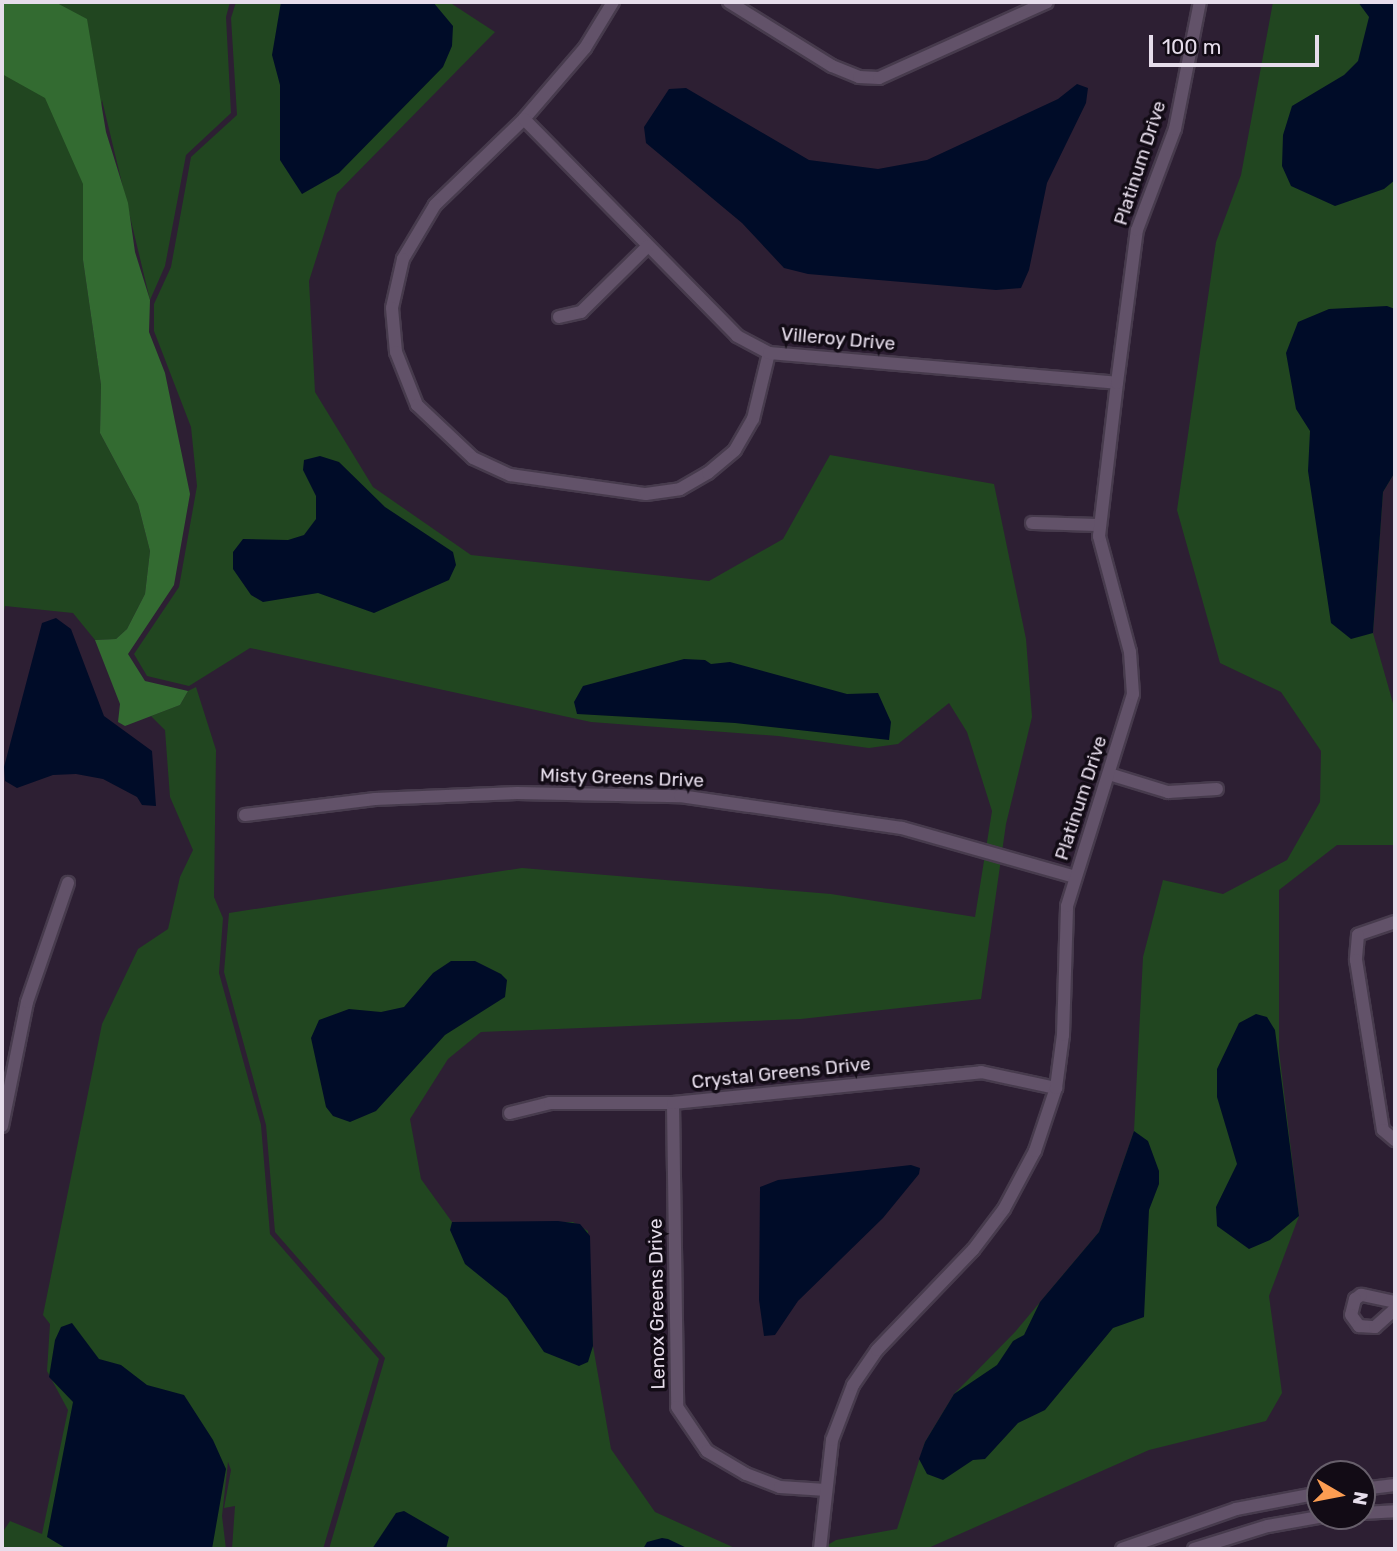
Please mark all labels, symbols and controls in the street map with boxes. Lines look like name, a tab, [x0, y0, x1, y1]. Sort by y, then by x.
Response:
scale bar	[1152, 21, 1322, 65]
text: 100 m	[1162, 34, 1221, 59]
street label: Platinum Drive	[1109, 98, 1171, 228]
street label: Villeroy Drive	[780, 323, 896, 355]
street label: Platinum Drive	[1050, 733, 1112, 863]
street label: Misty Greens Drive	[539, 764, 705, 792]
street label: Crystal Greens Drive	[690, 1052, 872, 1094]
street label: Lenox Greens Drive	[644, 1218, 670, 1390]
north arrow	[1306, 1460, 1376, 1530]
text: N	[1348, 1490, 1373, 1507]

